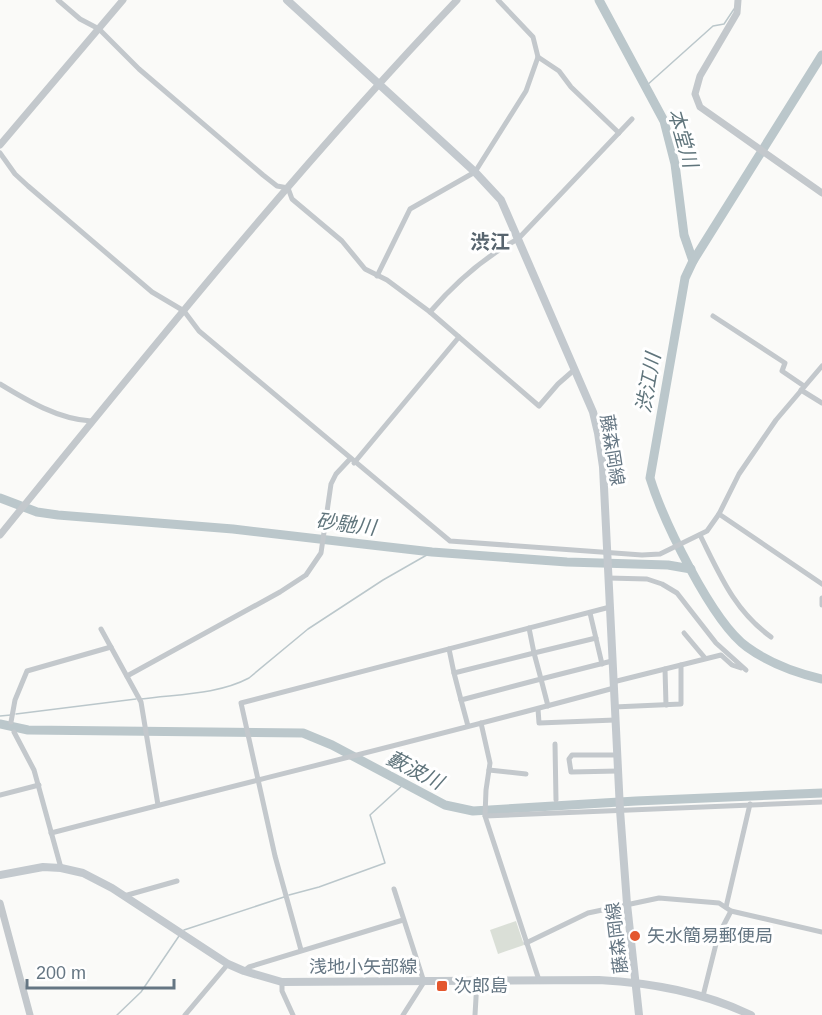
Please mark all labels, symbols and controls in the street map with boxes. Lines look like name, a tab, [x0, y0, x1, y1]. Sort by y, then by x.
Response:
water label: 本堂川	[664, 106, 702, 172]
district label: 渋江	[470, 231, 510, 253]
water label: 渋江川	[632, 350, 664, 414]
street label: 藤森岡線	[596, 413, 628, 487]
water label: 砂馳川	[315, 509, 379, 539]
water label: 藪波川	[383, 747, 449, 794]
street label: 藤森岡線	[603, 901, 631, 975]
place label: 矢水簡易郵便局	[647, 926, 773, 946]
marker: 矢水簡易郵便局	[628, 929, 642, 943]
scale bar	[27, 952, 174, 990]
street label: 浅地小矢部線	[309, 957, 417, 977]
text: 200 m	[36, 963, 86, 983]
place label: 次郎島	[454, 976, 508, 996]
marker: 次郎島	[435, 979, 449, 993]

